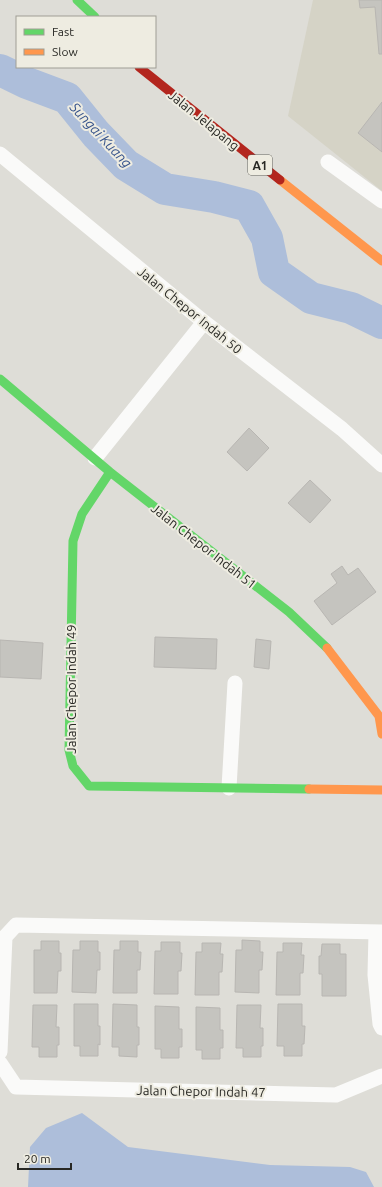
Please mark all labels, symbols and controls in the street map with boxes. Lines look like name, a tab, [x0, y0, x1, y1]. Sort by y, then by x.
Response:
legend	[16, 16, 156, 68]
text: Fast	[52, 25, 74, 38]
text: Slow	[52, 45, 78, 58]
street label: Jalan Jelapang	[166, 87, 242, 153]
water label: Sungai Kuang	[66, 98, 135, 171]
road number: A1	[248, 155, 272, 175]
street label: Jalan Chepor Indah 50	[135, 264, 245, 356]
street label: Jalan Chepor Indah 51	[149, 501, 259, 591]
street label: Jalan Chepor Indah 49	[64, 624, 78, 754]
street label: Jalan Chepor Indah 47	[136, 1083, 266, 1099]
scale bar	[18, 1145, 71, 1171]
text: 20 m	[24, 1152, 51, 1165]

